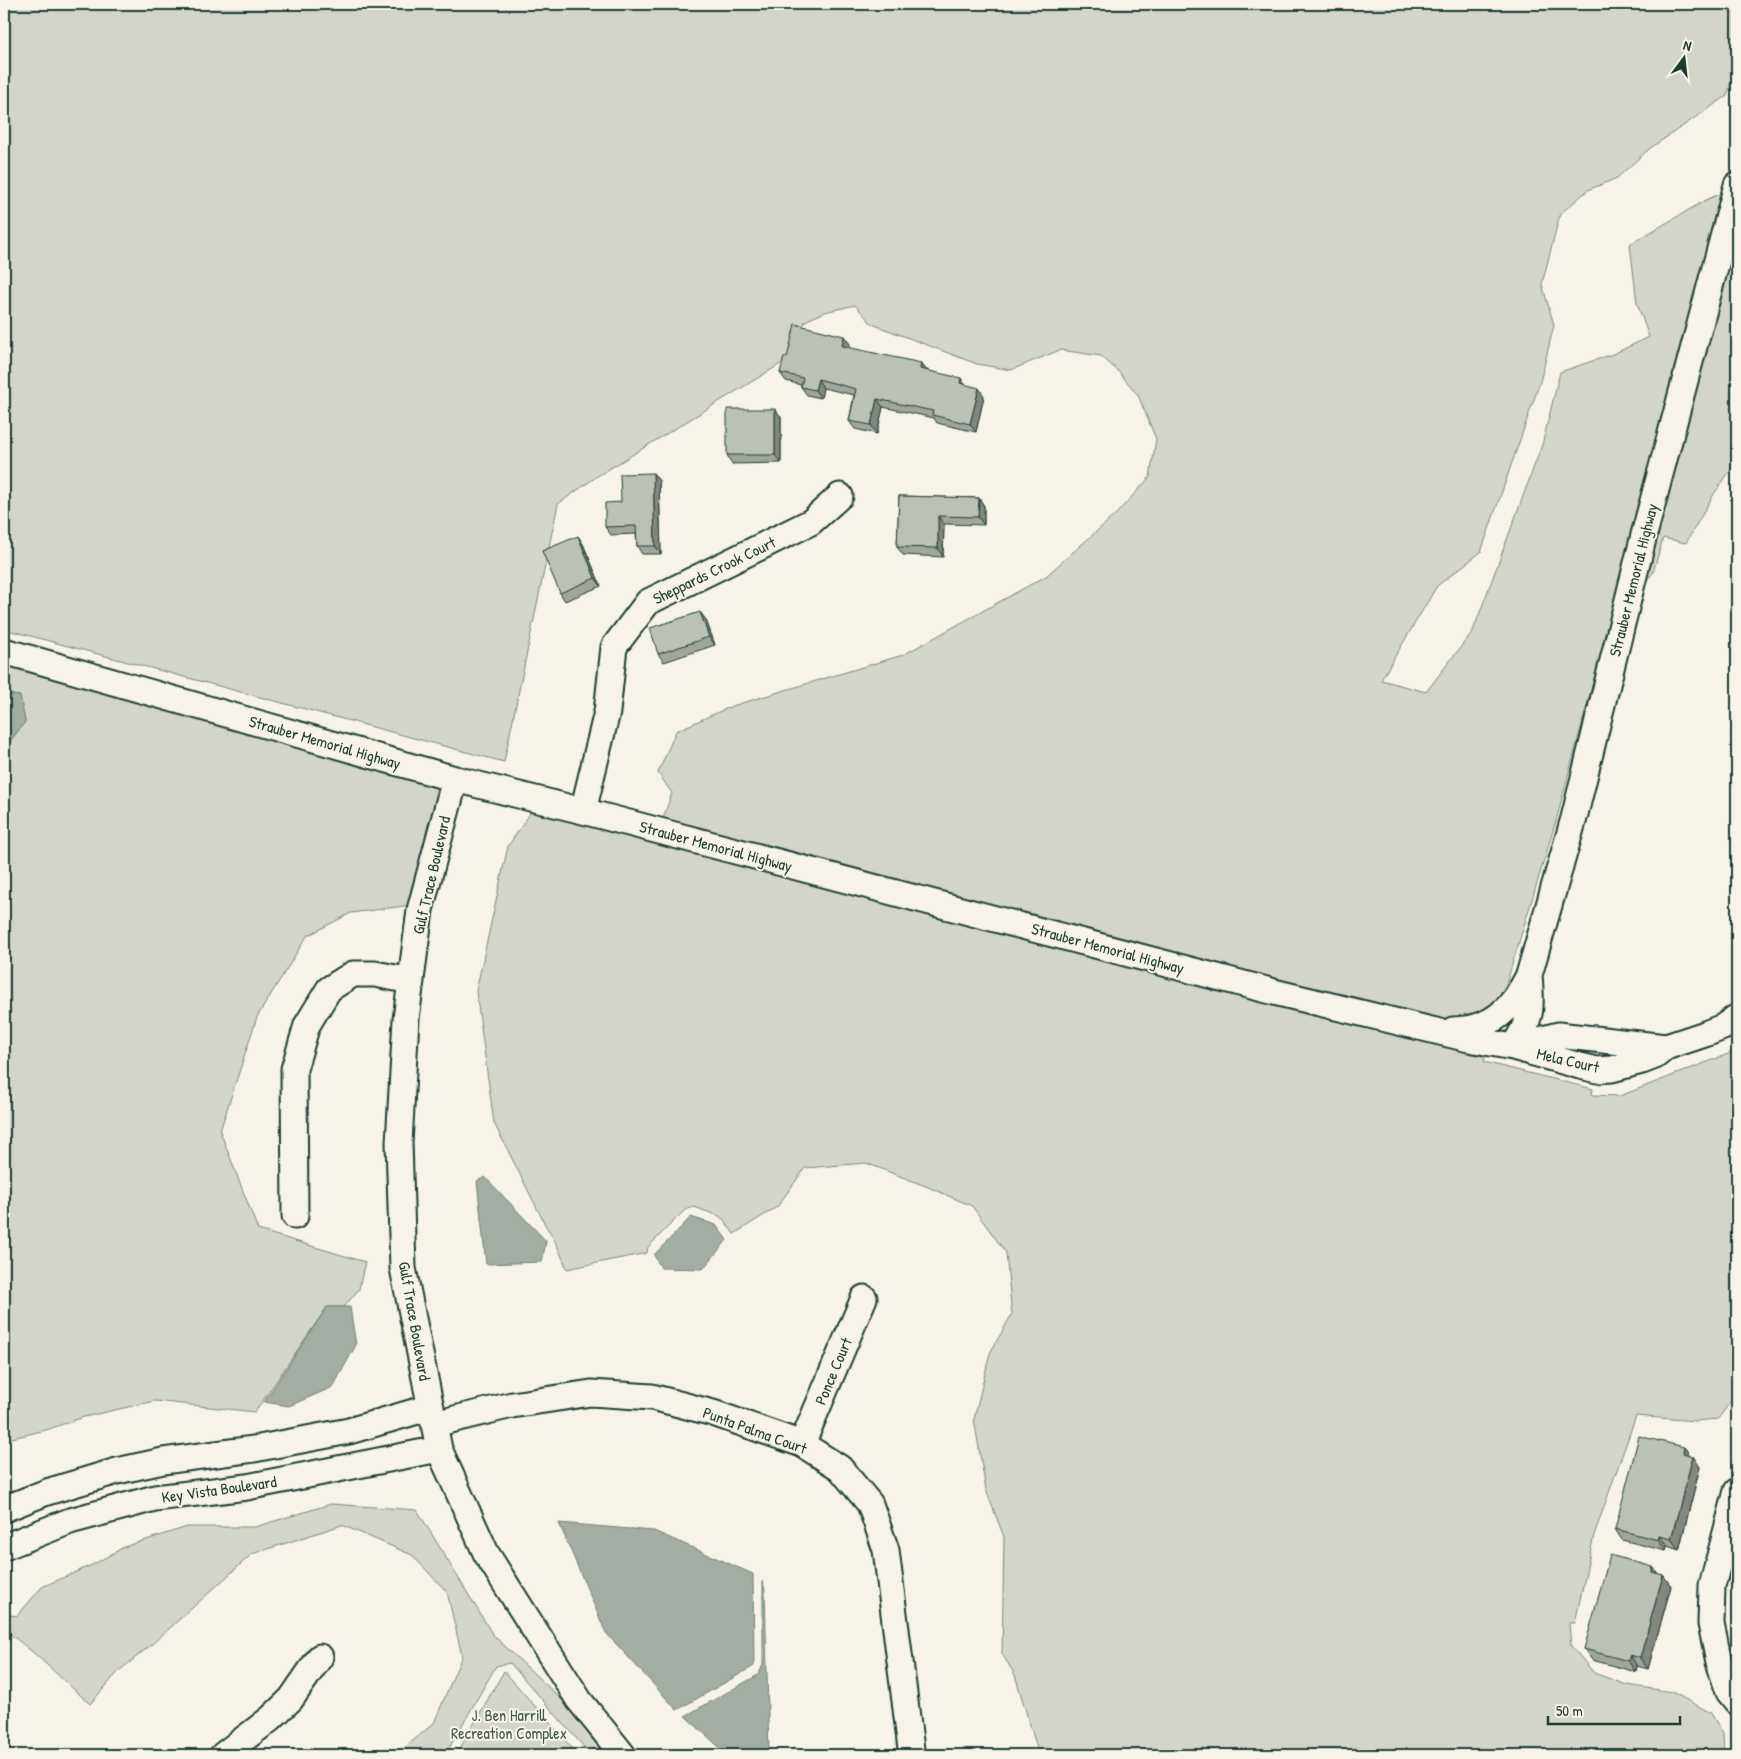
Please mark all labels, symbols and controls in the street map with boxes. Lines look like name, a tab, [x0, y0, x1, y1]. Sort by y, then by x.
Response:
north arrow	[1658, 32, 1708, 82]
text: N	[1681, 35, 1694, 55]
street label: Strauber Memorial Highway	[1603, 501, 1663, 659]
street label: Sheppards Crook Court	[649, 531, 780, 609]
street label: Strauber Memorial Highway	[247, 710, 404, 774]
street label: Gulf Trace Boulevard	[407, 814, 455, 936]
street label: Strauber Memorial Highway	[637, 815, 795, 877]
street label: Strauber Memorial Highway	[1029, 917, 1187, 979]
street label: Mela Court	[1535, 1042, 1602, 1078]
street label: Gulf Trace Boulevard	[394, 1260, 436, 1382]
street label: Ponce Court	[809, 1334, 857, 1408]
street label: Punta Palma Court	[700, 1401, 810, 1459]
street label: Key Vista Boulevard	[160, 1470, 278, 1508]
scale bar	[1548, 1694, 1681, 1726]
text: 50 m	[1556, 1700, 1583, 1721]
park label: J. Ben Harrill Recreation Complex	[451, 1704, 567, 1744]

